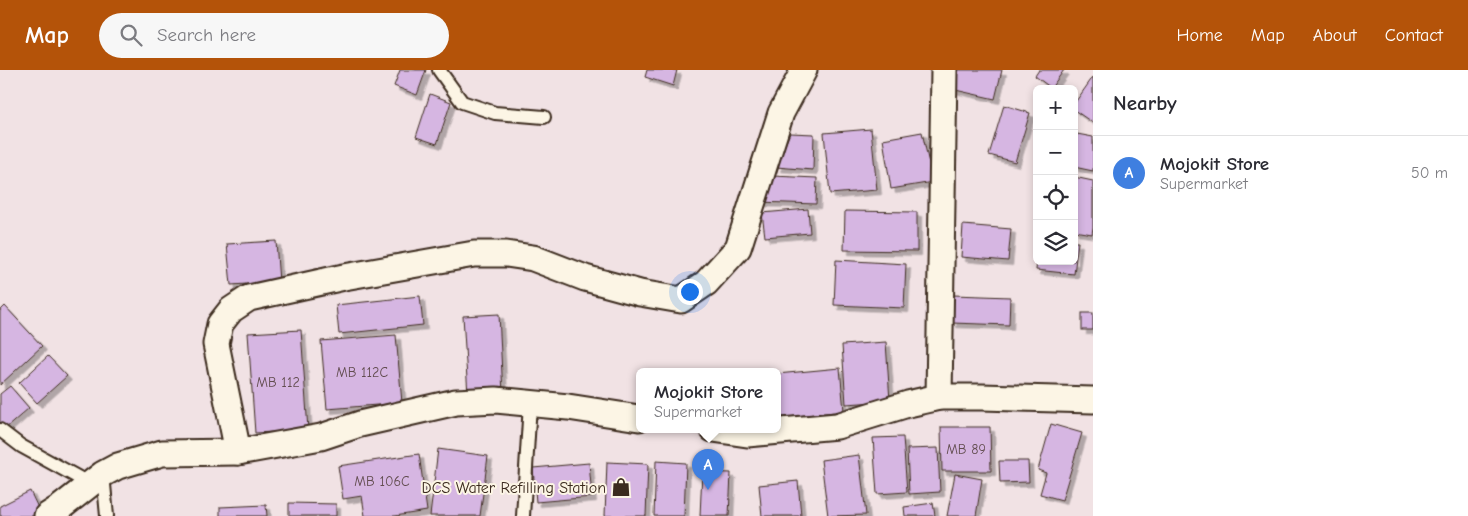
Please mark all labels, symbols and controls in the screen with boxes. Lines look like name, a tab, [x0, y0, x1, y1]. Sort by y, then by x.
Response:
search box	[99, 13, 449, 58]
text: Map	[25, 21, 69, 49]
icon: search	[117, 21, 145, 49]
text: Search here	[157, 24, 256, 46]
text: Home	[1176, 25, 1223, 46]
text: Map	[1251, 25, 1285, 46]
text: About	[1313, 25, 1357, 46]
text: Contact	[1385, 25, 1443, 46]
map controls	[1033, 85, 1078, 265]
button: +	[1033, 85, 1078, 130]
text: Nearby	[1113, 91, 1177, 115]
button: −	[1033, 130, 1078, 175]
text: Mojokit Store	[1160, 153, 1269, 175]
text: A	[1125, 164, 1133, 182]
text: 50 m	[1411, 164, 1448, 182]
button: locate	[1033, 175, 1078, 220]
text: Supermarket	[1160, 175, 1248, 193]
button: layers	[1033, 220, 1078, 265]
your location	[677, 279, 703, 305]
house number: MB 112C	[336, 364, 388, 381]
popup	[636, 368, 781, 433]
house number: MB 112	[256, 374, 300, 391]
text: Mojokit Store	[654, 381, 763, 403]
text: Supermarket	[654, 403, 742, 421]
house number: MB 89	[946, 441, 986, 458]
pin: A	[692, 449, 724, 490]
house number: MB 106C	[354, 473, 410, 490]
shop icon: DCS Water Refilling Station	[610, 476, 632, 498]
place label: DCS Water Refilling Station	[422, 479, 606, 497]

